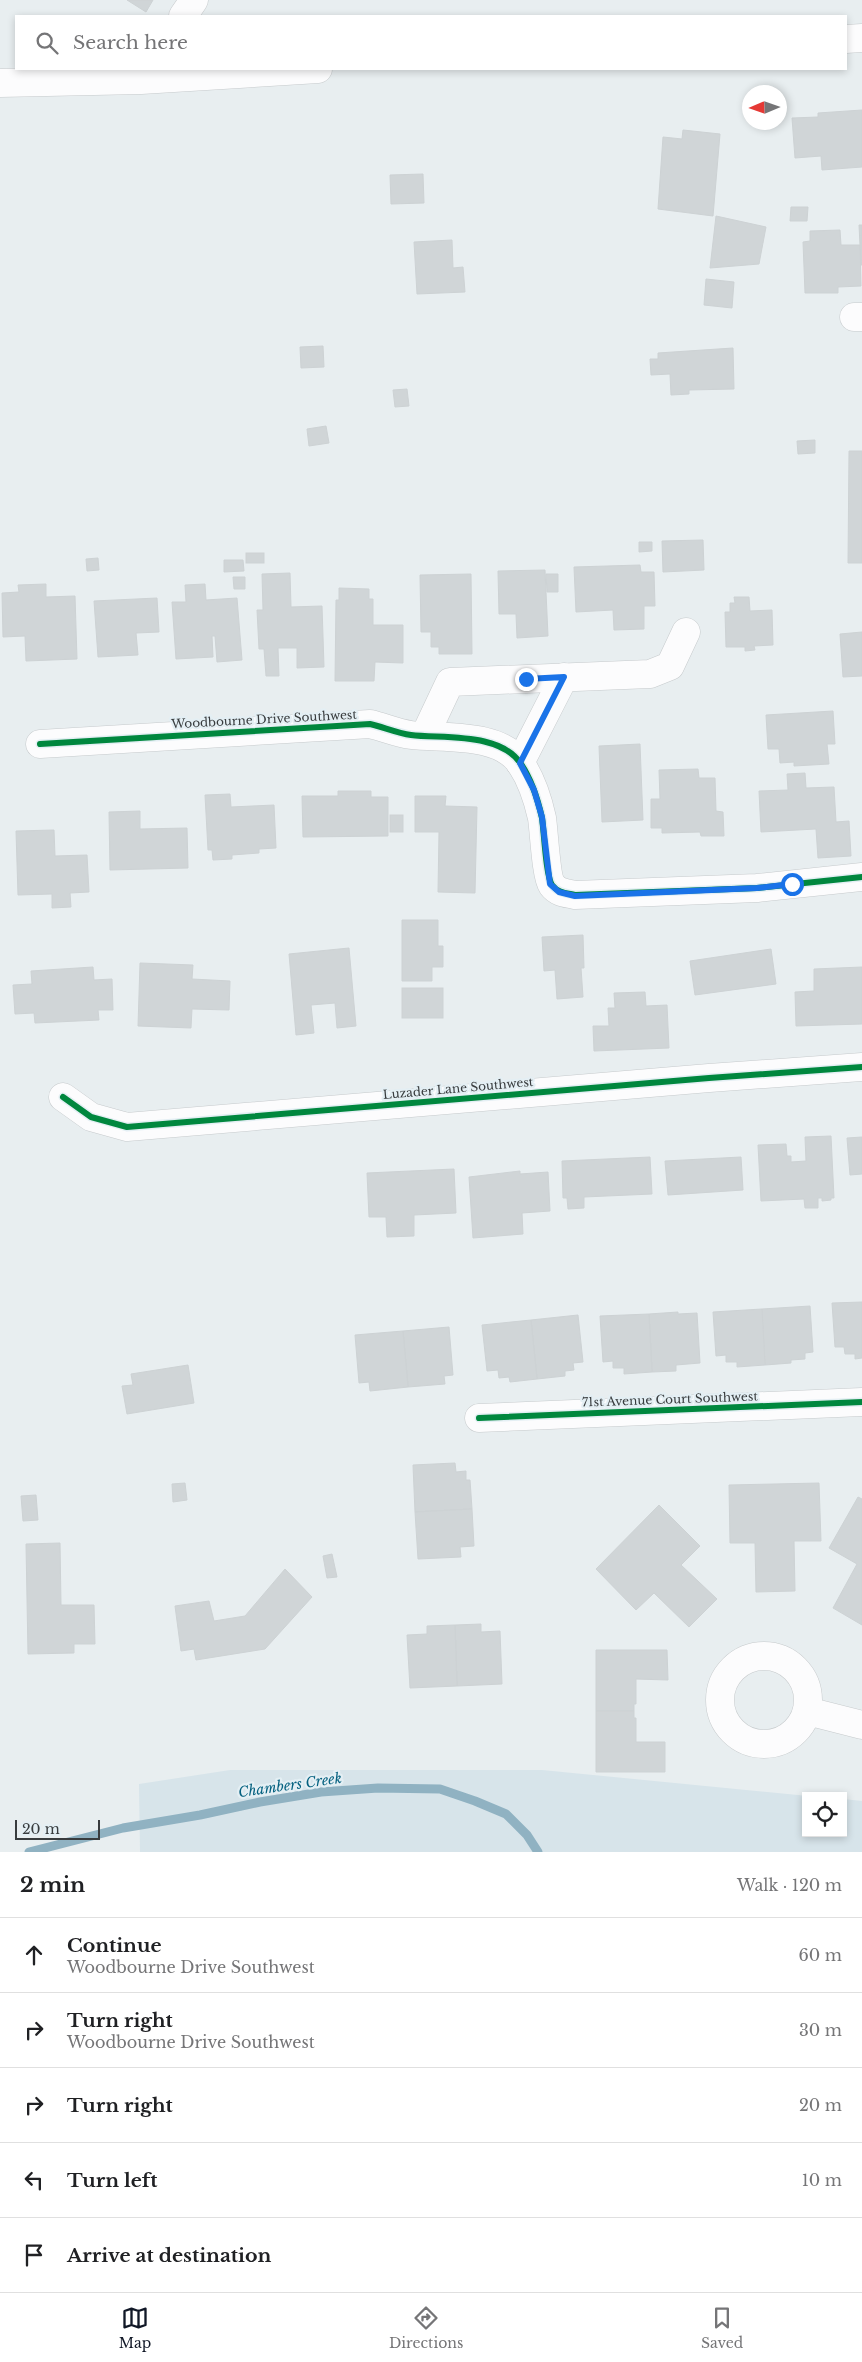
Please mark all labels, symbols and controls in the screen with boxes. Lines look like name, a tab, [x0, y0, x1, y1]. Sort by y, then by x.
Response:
search box	[15, 15, 847, 70]
icon: search	[33, 29, 61, 57]
text: Search here	[73, 31, 188, 54]
north arrow	[742, 85, 787, 130]
route end	[515, 668, 538, 691]
street label: Woodbourne Drive Southwest	[170, 707, 358, 731]
route start	[781, 873, 804, 896]
street label: Luzader Lane Southwest	[382, 1074, 534, 1102]
street label: 71st Avenue Court Southwest	[582, 1388, 759, 1410]
water label: Chambers Creek	[237, 1769, 343, 1801]
map controls	[802, 1792, 847, 1837]
button: locate	[802, 1792, 847, 1837]
scale bar	[15, 1817, 100, 1840]
text: 20 m	[22, 1820, 60, 1838]
text: 2 min	[20, 1872, 85, 1898]
text: Walk · 120 m	[737, 1875, 842, 1895]
text: Continue	[67, 1934, 162, 1957]
icon: ahead	[20, 1941, 48, 1969]
text: 60 m	[799, 1945, 842, 1965]
text: Woodbourne Drive Southwest	[67, 1957, 315, 1977]
text: Turn right	[67, 2009, 173, 2032]
icon: right	[20, 2016, 48, 2044]
text: 30 m	[799, 2020, 842, 2040]
text: Woodbourne Drive Southwest	[67, 2032, 315, 2052]
icon: right	[20, 2091, 48, 2119]
text: Turn right	[67, 2094, 173, 2117]
text: 20 m	[799, 2095, 842, 2115]
icon: left	[20, 2166, 48, 2194]
text: Turn left	[67, 2169, 158, 2192]
text: 10 m	[802, 2170, 842, 2190]
icon: arrive	[20, 2241, 48, 2269]
text: Arrive at destination	[67, 2244, 271, 2267]
tab: Map	[119, 2304, 151, 2352]
tab: Directions	[389, 2304, 463, 2352]
tab: Saved	[701, 2304, 743, 2352]

